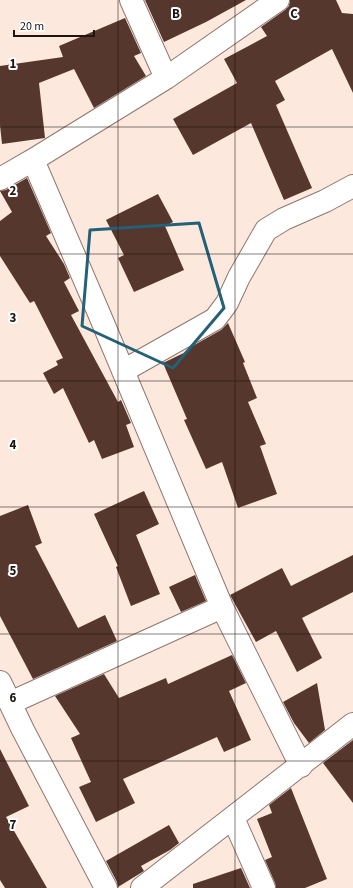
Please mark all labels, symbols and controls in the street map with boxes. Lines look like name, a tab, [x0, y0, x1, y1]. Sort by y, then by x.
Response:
text: B	[172, 5, 180, 23]
text: C	[290, 5, 298, 23]
scale bar	[14, 12, 94, 38]
text: 20 m	[20, 18, 44, 35]
text: 1	[10, 55, 17, 73]
text: 2	[10, 182, 17, 200]
text: 3	[10, 309, 17, 327]
text: 4	[10, 436, 17, 454]
text: 5	[10, 562, 17, 580]
text: 6	[10, 689, 17, 707]
text: 7	[10, 816, 17, 834]

